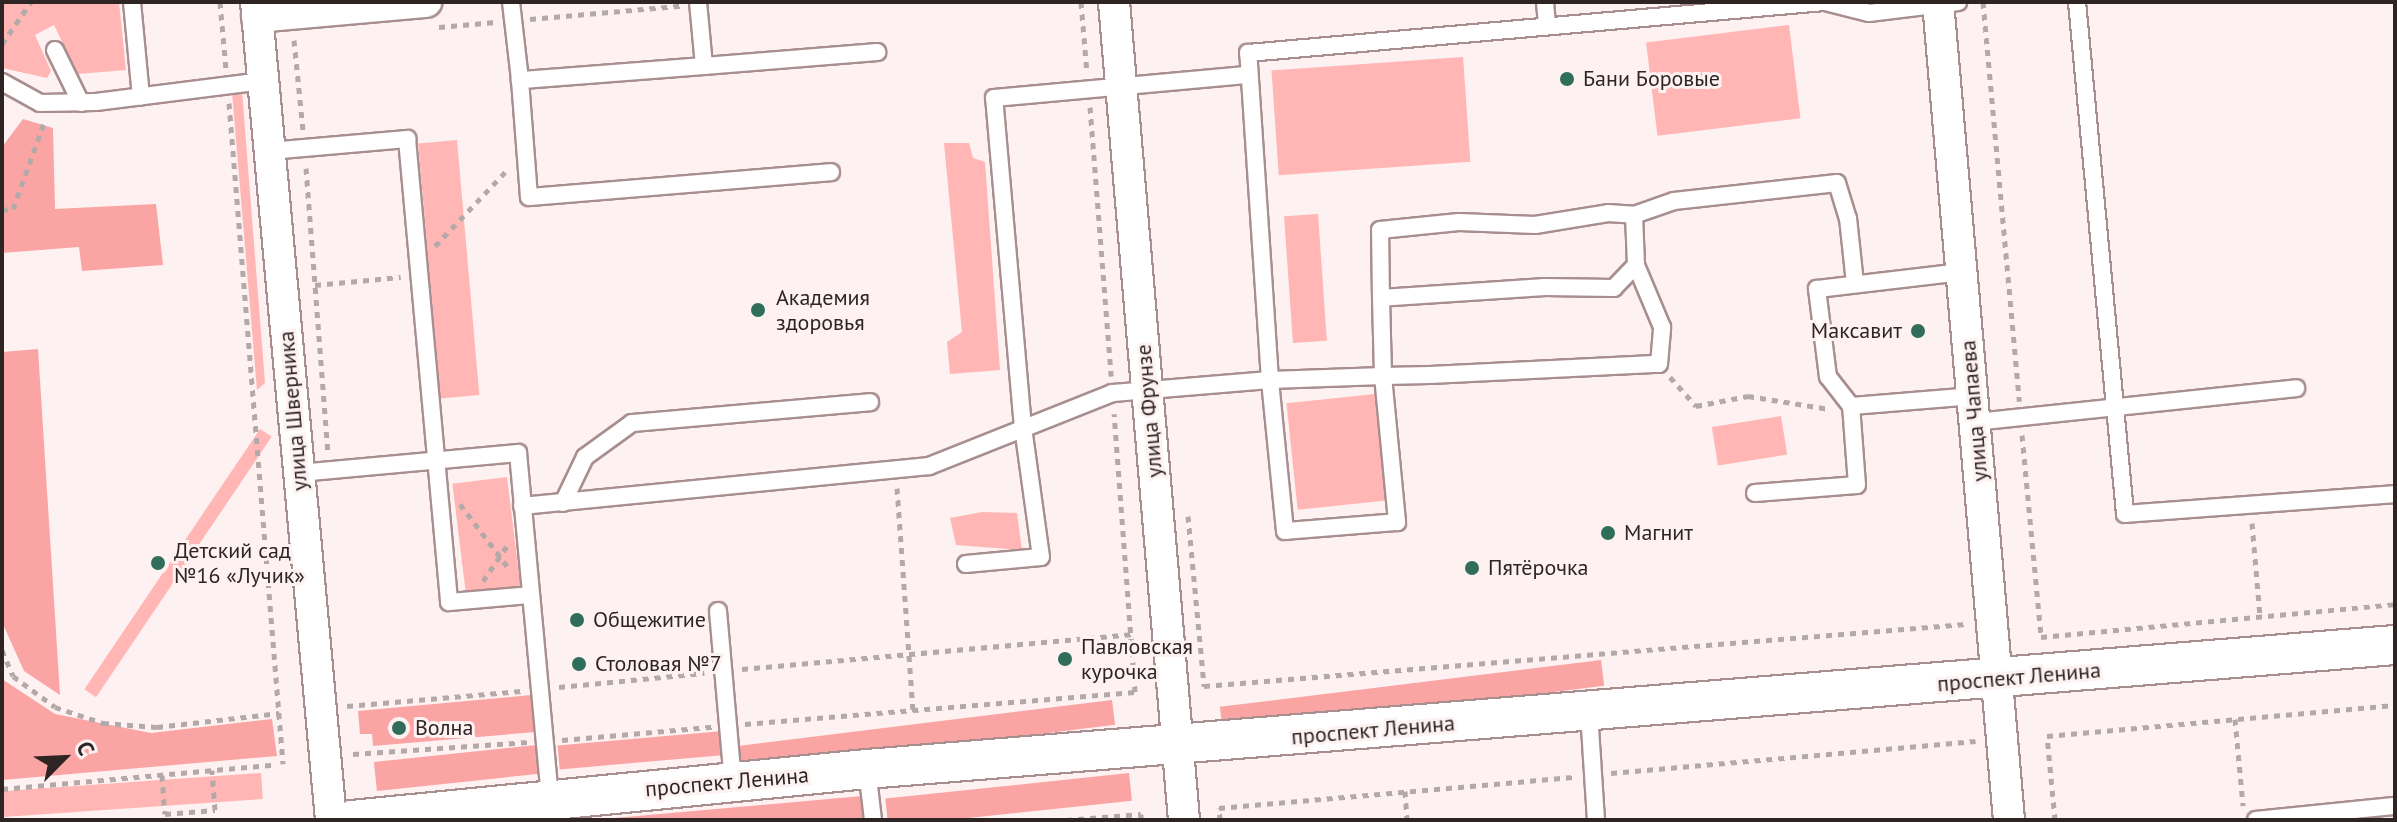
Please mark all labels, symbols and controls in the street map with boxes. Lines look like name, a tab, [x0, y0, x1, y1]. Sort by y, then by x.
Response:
place label: Бани Боровые	[1583, 66, 1720, 92]
marker: Бани Боровые	[1558, 70, 1576, 88]
place label: Академия здоровья	[776, 284, 870, 336]
marker: Академия здоровья	[747, 299, 769, 321]
place label: Максавит	[1811, 318, 1902, 344]
marker: Максавит	[1909, 322, 1927, 340]
street label: улица Шверника	[273, 330, 313, 492]
street label: улица Чапаева	[1955, 339, 1993, 483]
street label: улица Фрунзе	[1130, 343, 1168, 479]
place label: Магнит	[1624, 520, 1693, 546]
marker: Магнит	[1599, 524, 1617, 542]
place label: Детский сад №16 «Лучик»	[174, 537, 305, 588]
marker: Детский сад №16 «Лучик»	[149, 554, 167, 572]
place label: Пятёрочка	[1488, 555, 1588, 581]
marker: Пятёрочка	[1463, 559, 1481, 577]
place label: Общежитие	[593, 607, 706, 633]
marker: Общежитие	[568, 611, 586, 629]
place label: Павловская курочка	[1081, 633, 1193, 684]
marker: Павловская курочка	[1056, 650, 1074, 668]
place label: Столовая №7	[595, 651, 722, 677]
marker: Столовая №7	[570, 655, 588, 673]
street label: проспект Ленина	[1936, 657, 2102, 697]
street label: проспект Ленина	[1290, 710, 1456, 750]
place label: Волна	[415, 715, 473, 741]
north arrow	[24, 718, 104, 798]
marker: Волна	[390, 719, 408, 737]
text: С	[71, 737, 101, 760]
street label: проспект Ленина	[644, 762, 810, 802]

